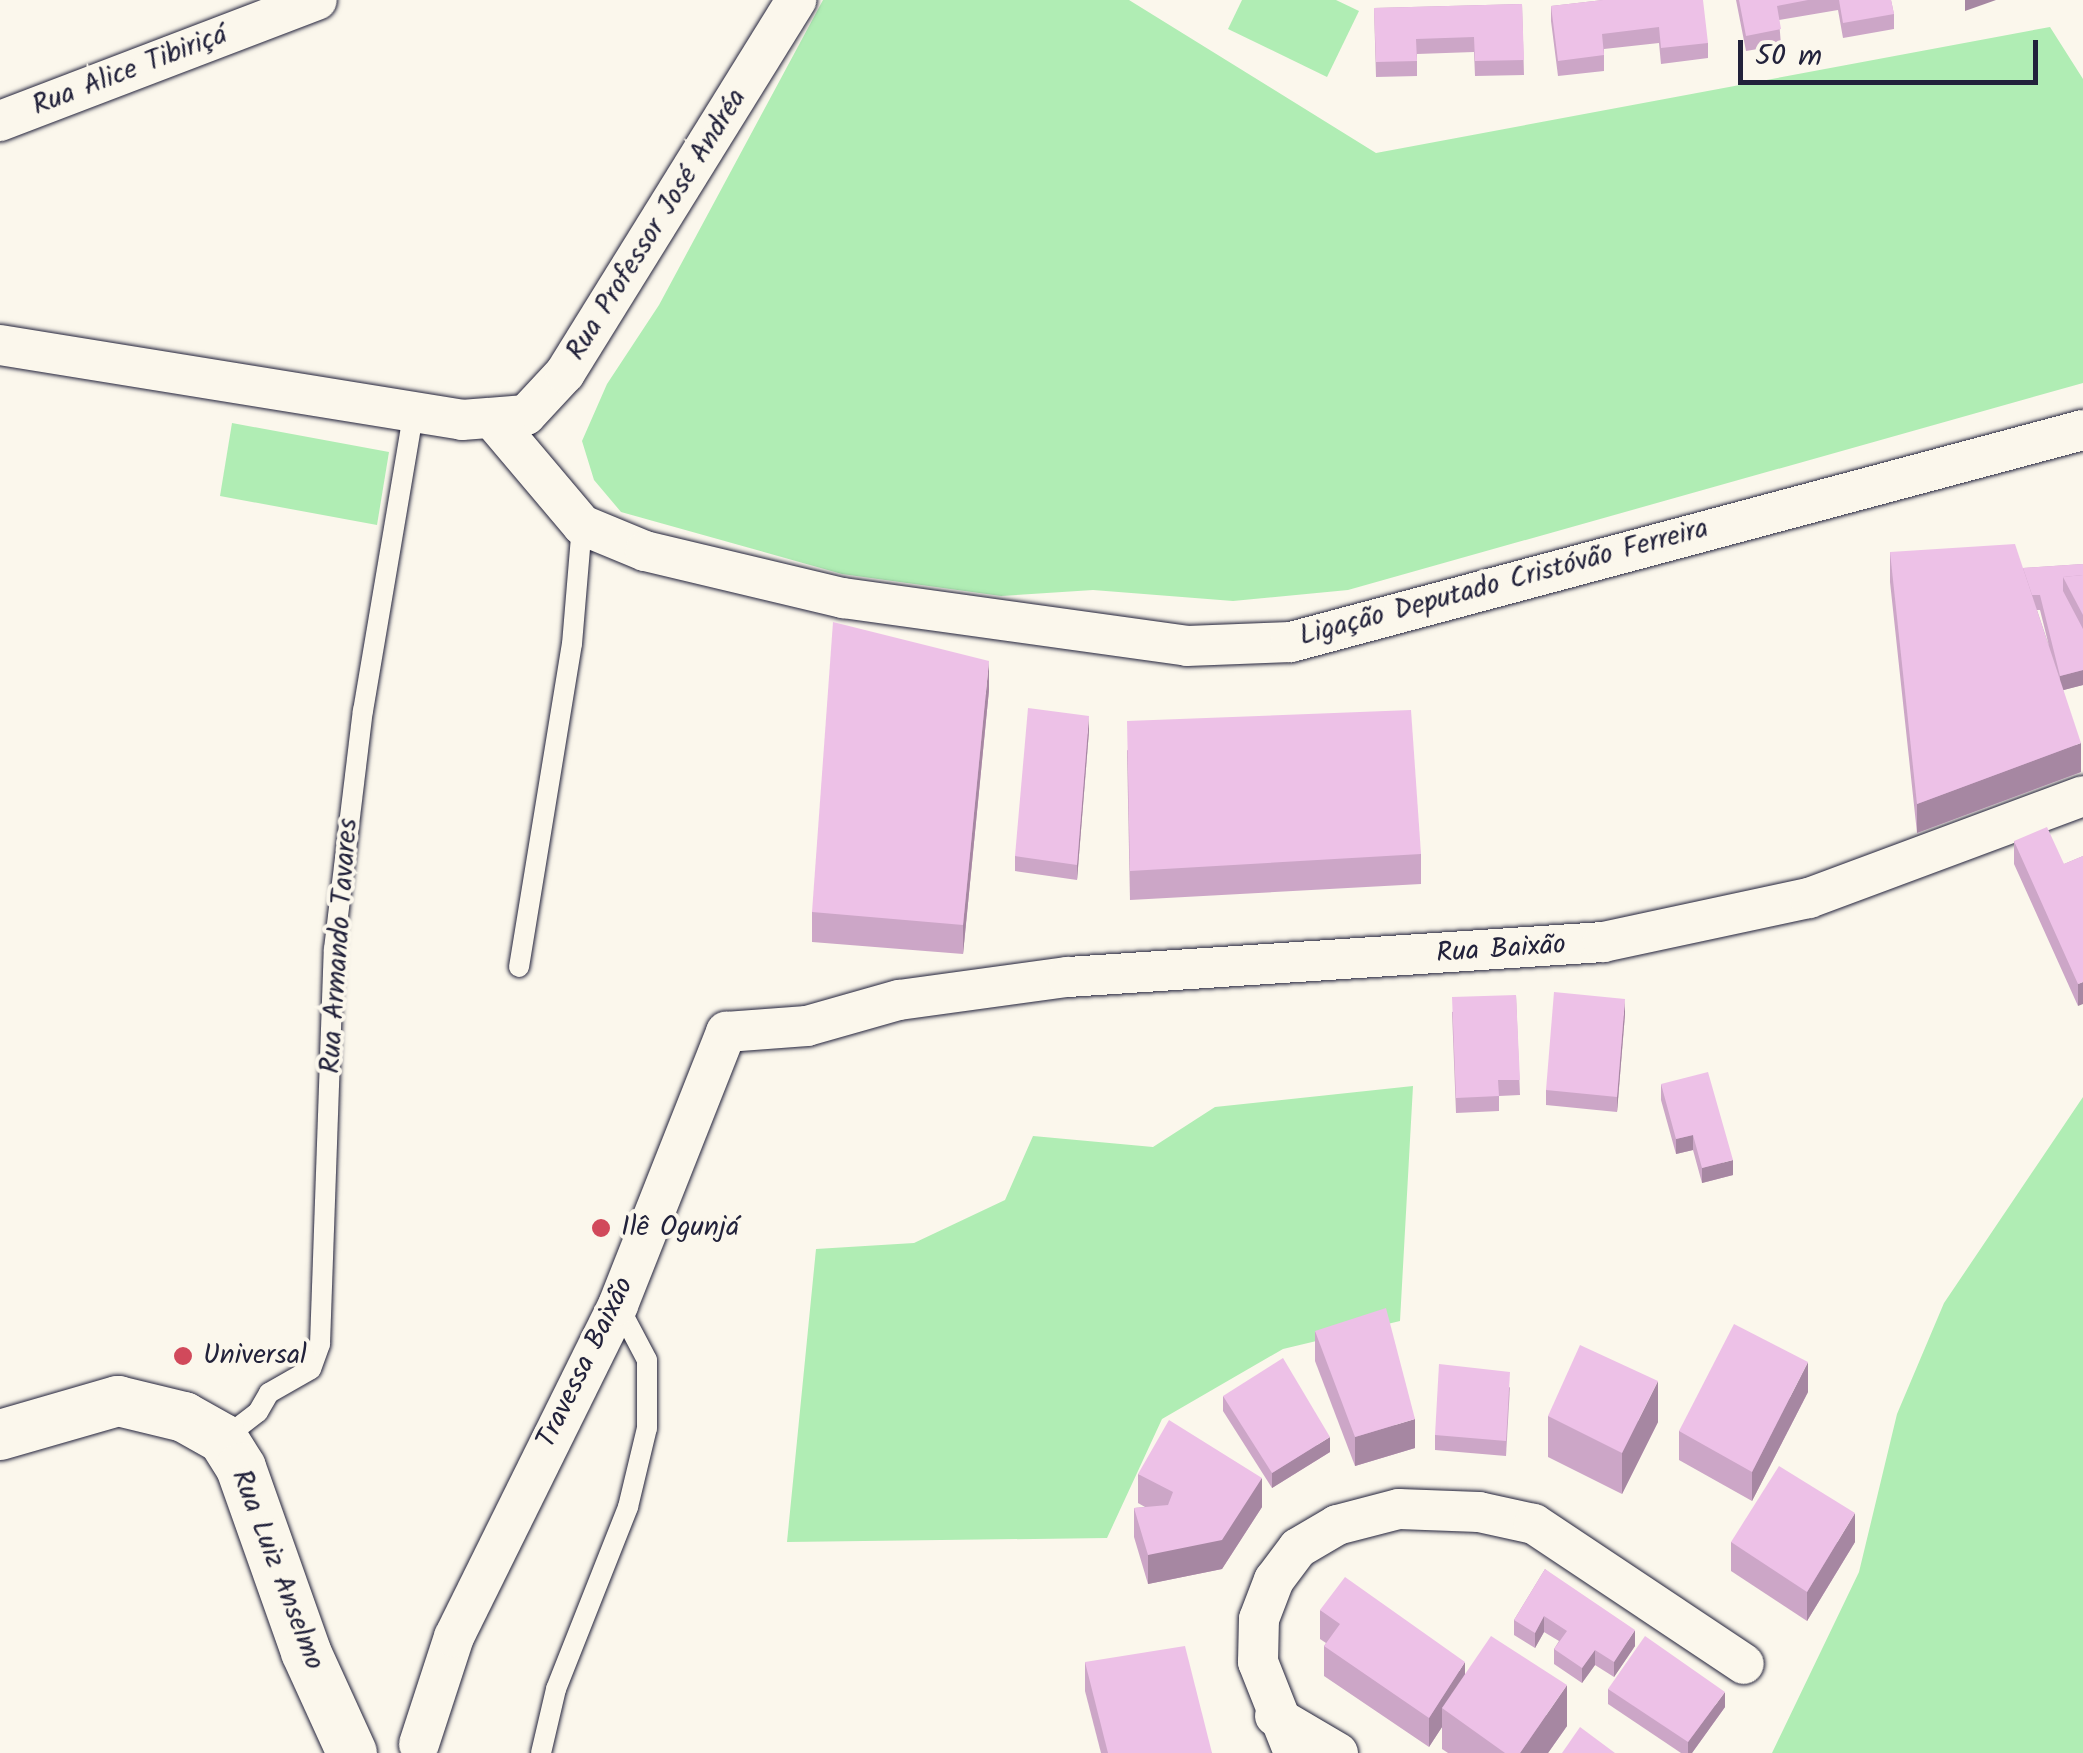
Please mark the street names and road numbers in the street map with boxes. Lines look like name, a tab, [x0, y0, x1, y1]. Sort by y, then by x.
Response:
street label: Rua Alice Tibiriçá	[28, 18, 232, 124]
street label: Rua Professor José Andréa	[560, 83, 754, 367]
street label: Ligação Deputado Cristóvão Ferreira	[1296, 512, 1712, 654]
street label: Rua Armando Tavares	[314, 817, 366, 1075]
street label: Rua Baixão	[1435, 929, 1567, 971]
street label: Travessa Baixão	[530, 1272, 642, 1454]
street label: Rua Luiz Anselmo	[223, 1465, 331, 1675]

